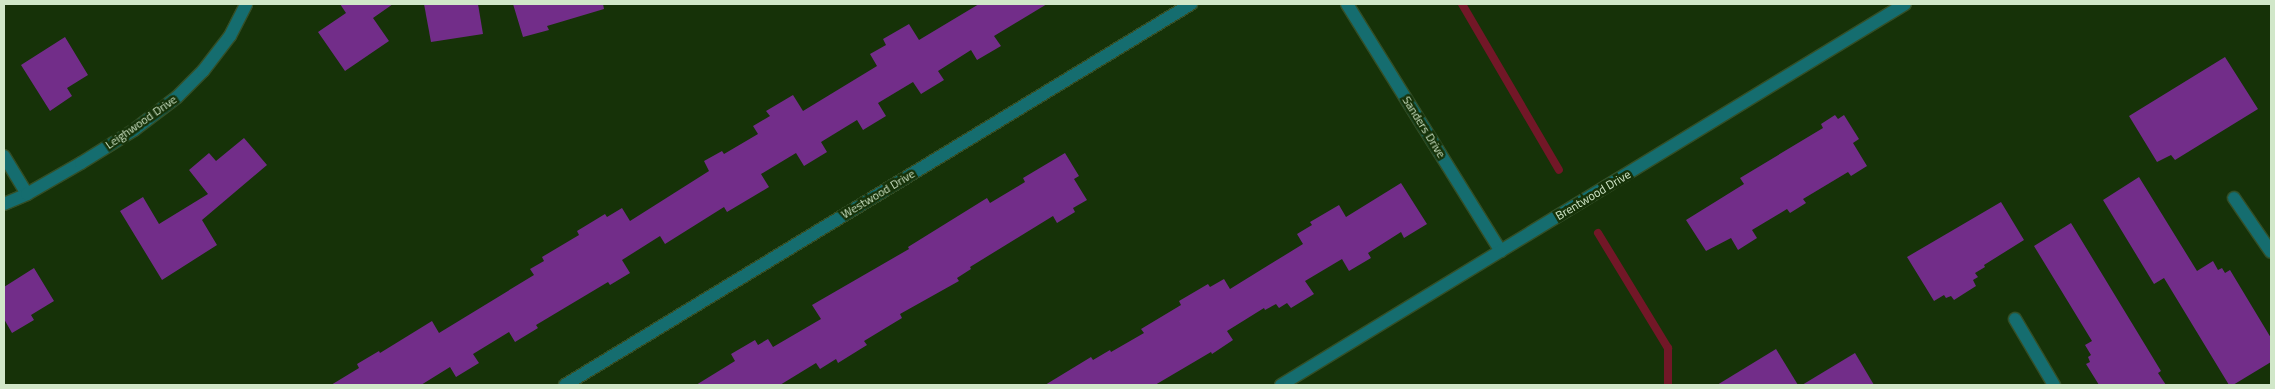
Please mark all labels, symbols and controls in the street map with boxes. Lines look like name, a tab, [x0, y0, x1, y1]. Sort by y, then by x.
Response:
street label: Leighwood Drive	[103, 92, 179, 152]
street label: Sanders Drive	[1399, 94, 1449, 160]
street label: Westwood Drive	[839, 166, 917, 222]
street label: Brentwood Drive	[1553, 167, 1633, 223]

